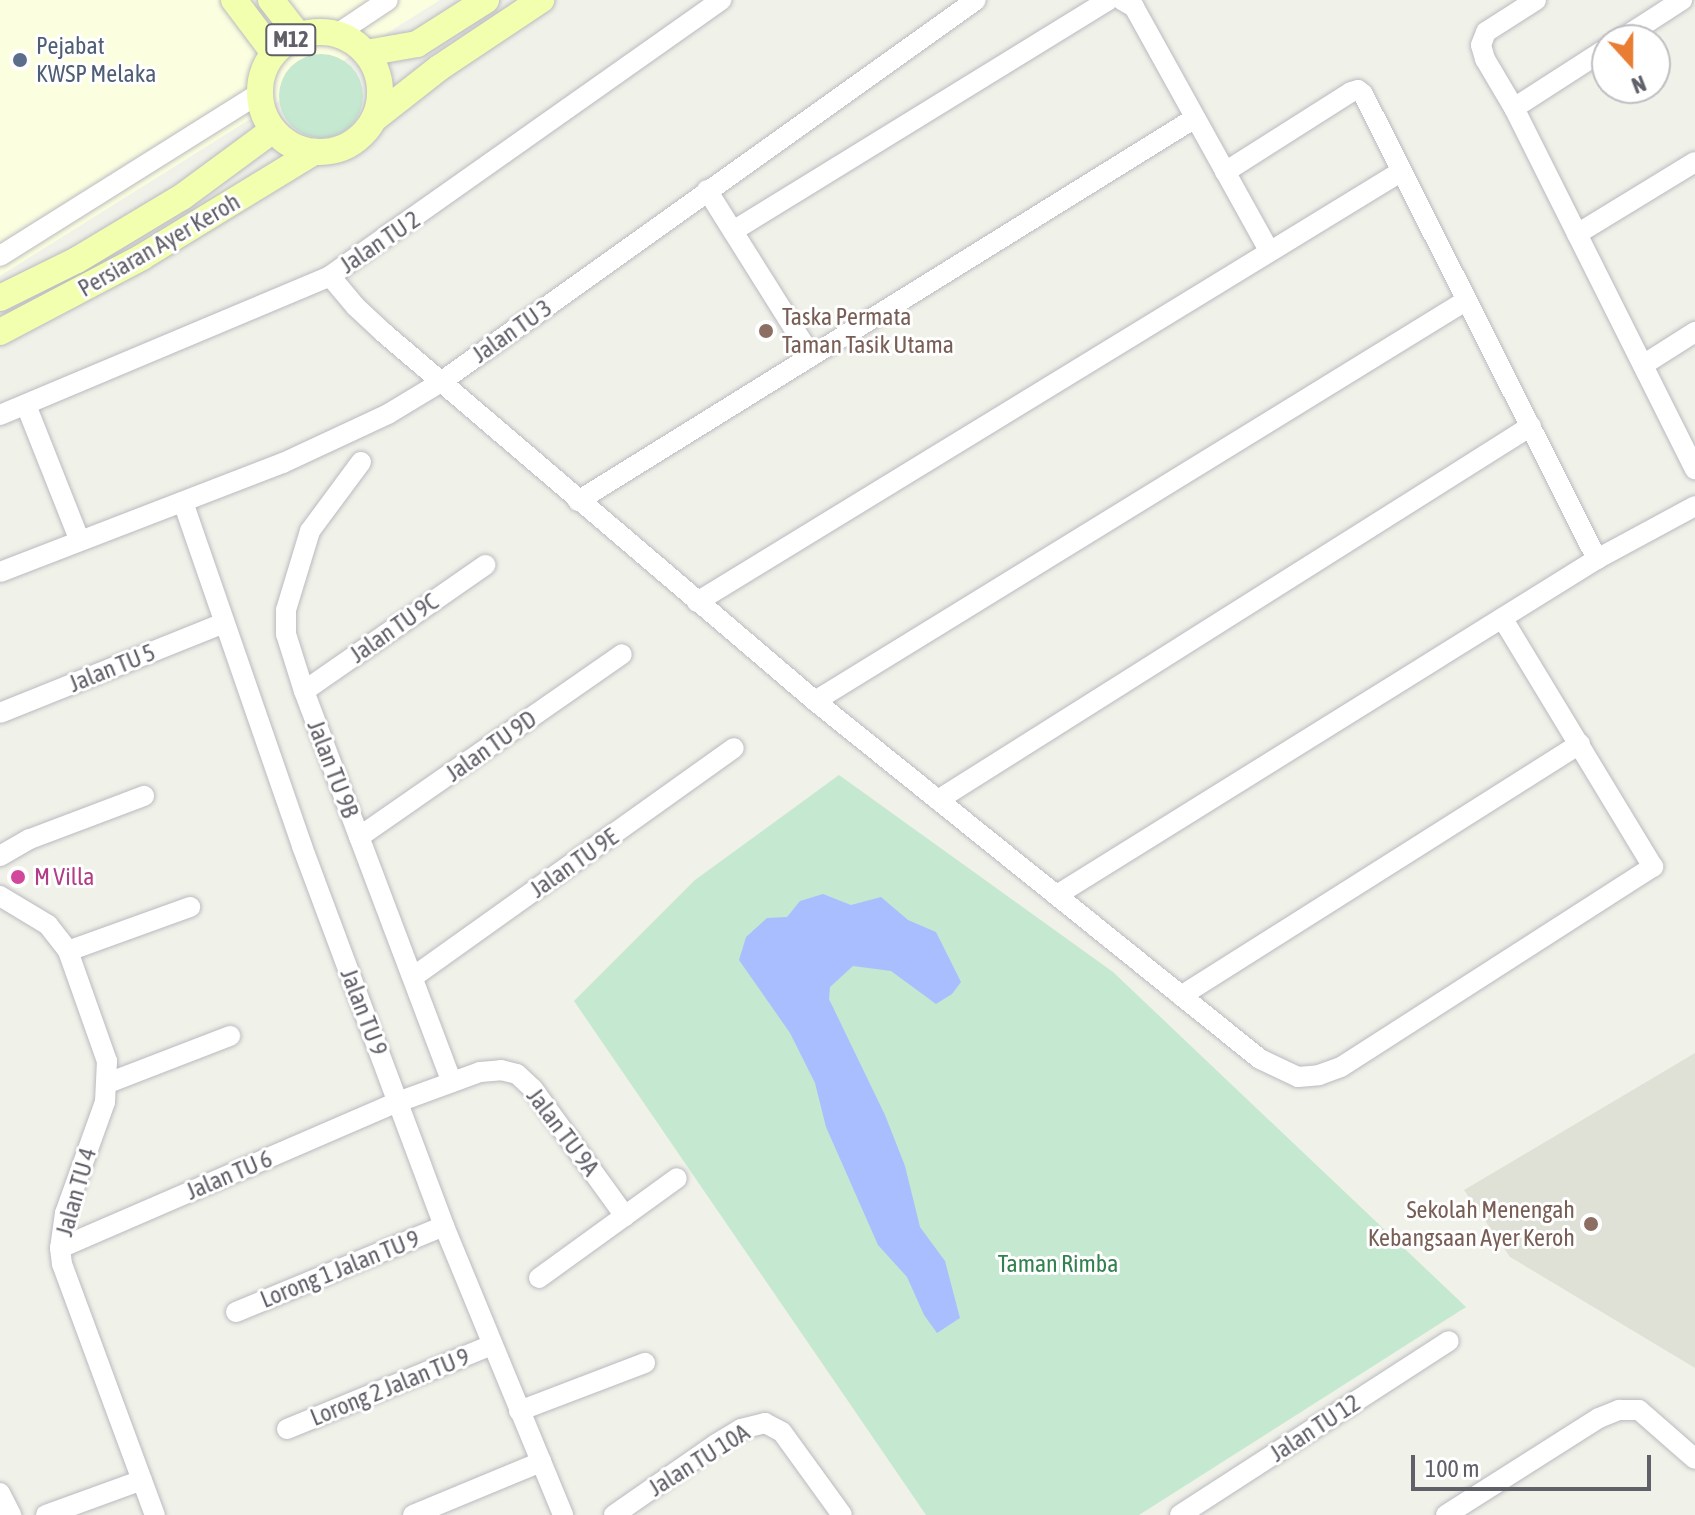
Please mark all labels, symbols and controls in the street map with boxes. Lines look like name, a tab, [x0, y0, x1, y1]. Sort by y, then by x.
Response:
road number: M12	[265, 22, 317, 58]
north arrow	[1591, 24, 1671, 104]
place label: Pejabat KWSP Melaka	[36, 32, 157, 88]
marker: Pejabat KWSP Melaka	[11, 51, 29, 69]
text: N	[1628, 70, 1650, 99]
street label: Persiaran Ayer Keroh	[73, 187, 245, 303]
street label: Jalan TU 2	[334, 205, 426, 279]
street label: Jalan TU 3	[467, 293, 557, 369]
place label: Taska Permata Taman Tasik Utama	[782, 303, 954, 359]
marker: Taska Permata Taman Tasik Utama	[757, 322, 775, 340]
street label: Jalan TU 9C	[344, 587, 444, 669]
street label: Jalan TU 5	[65, 638, 159, 698]
street label: Jalan TU 9D	[440, 704, 542, 788]
street label: Jalan TU 9B	[301, 716, 365, 822]
street label: Jalan TU 9E	[524, 822, 624, 904]
place label: M Villa	[34, 863, 95, 891]
marker: M Villa	[9, 868, 27, 886]
street label: Jalan TU 9	[334, 965, 394, 1059]
street label: Jalan TU 9A	[521, 1082, 605, 1182]
street label: Jalan TU 6	[182, 1144, 276, 1206]
street label: Jalan TU 4	[50, 1145, 102, 1239]
place label: Sekolah Menengah Kebangsaan Ayer Keroh	[1368, 1196, 1575, 1252]
marker: Sekolah Menengah Kebangsaan Ayer Keroh	[1582, 1215, 1600, 1233]
street label: Lorong 1 Jalan TU 9	[256, 1224, 424, 1314]
park label: Taman Rimba	[998, 1250, 1118, 1278]
street label: Lorong 2 Jalan TU 9	[306, 1342, 474, 1432]
street label: Jalan TU 12	[1264, 1388, 1366, 1468]
street label: Jalan TU 10A	[643, 1418, 755, 1502]
scale bar	[1415, 1439, 1655, 1489]
text: 100 m	[1425, 1455, 1479, 1482]

